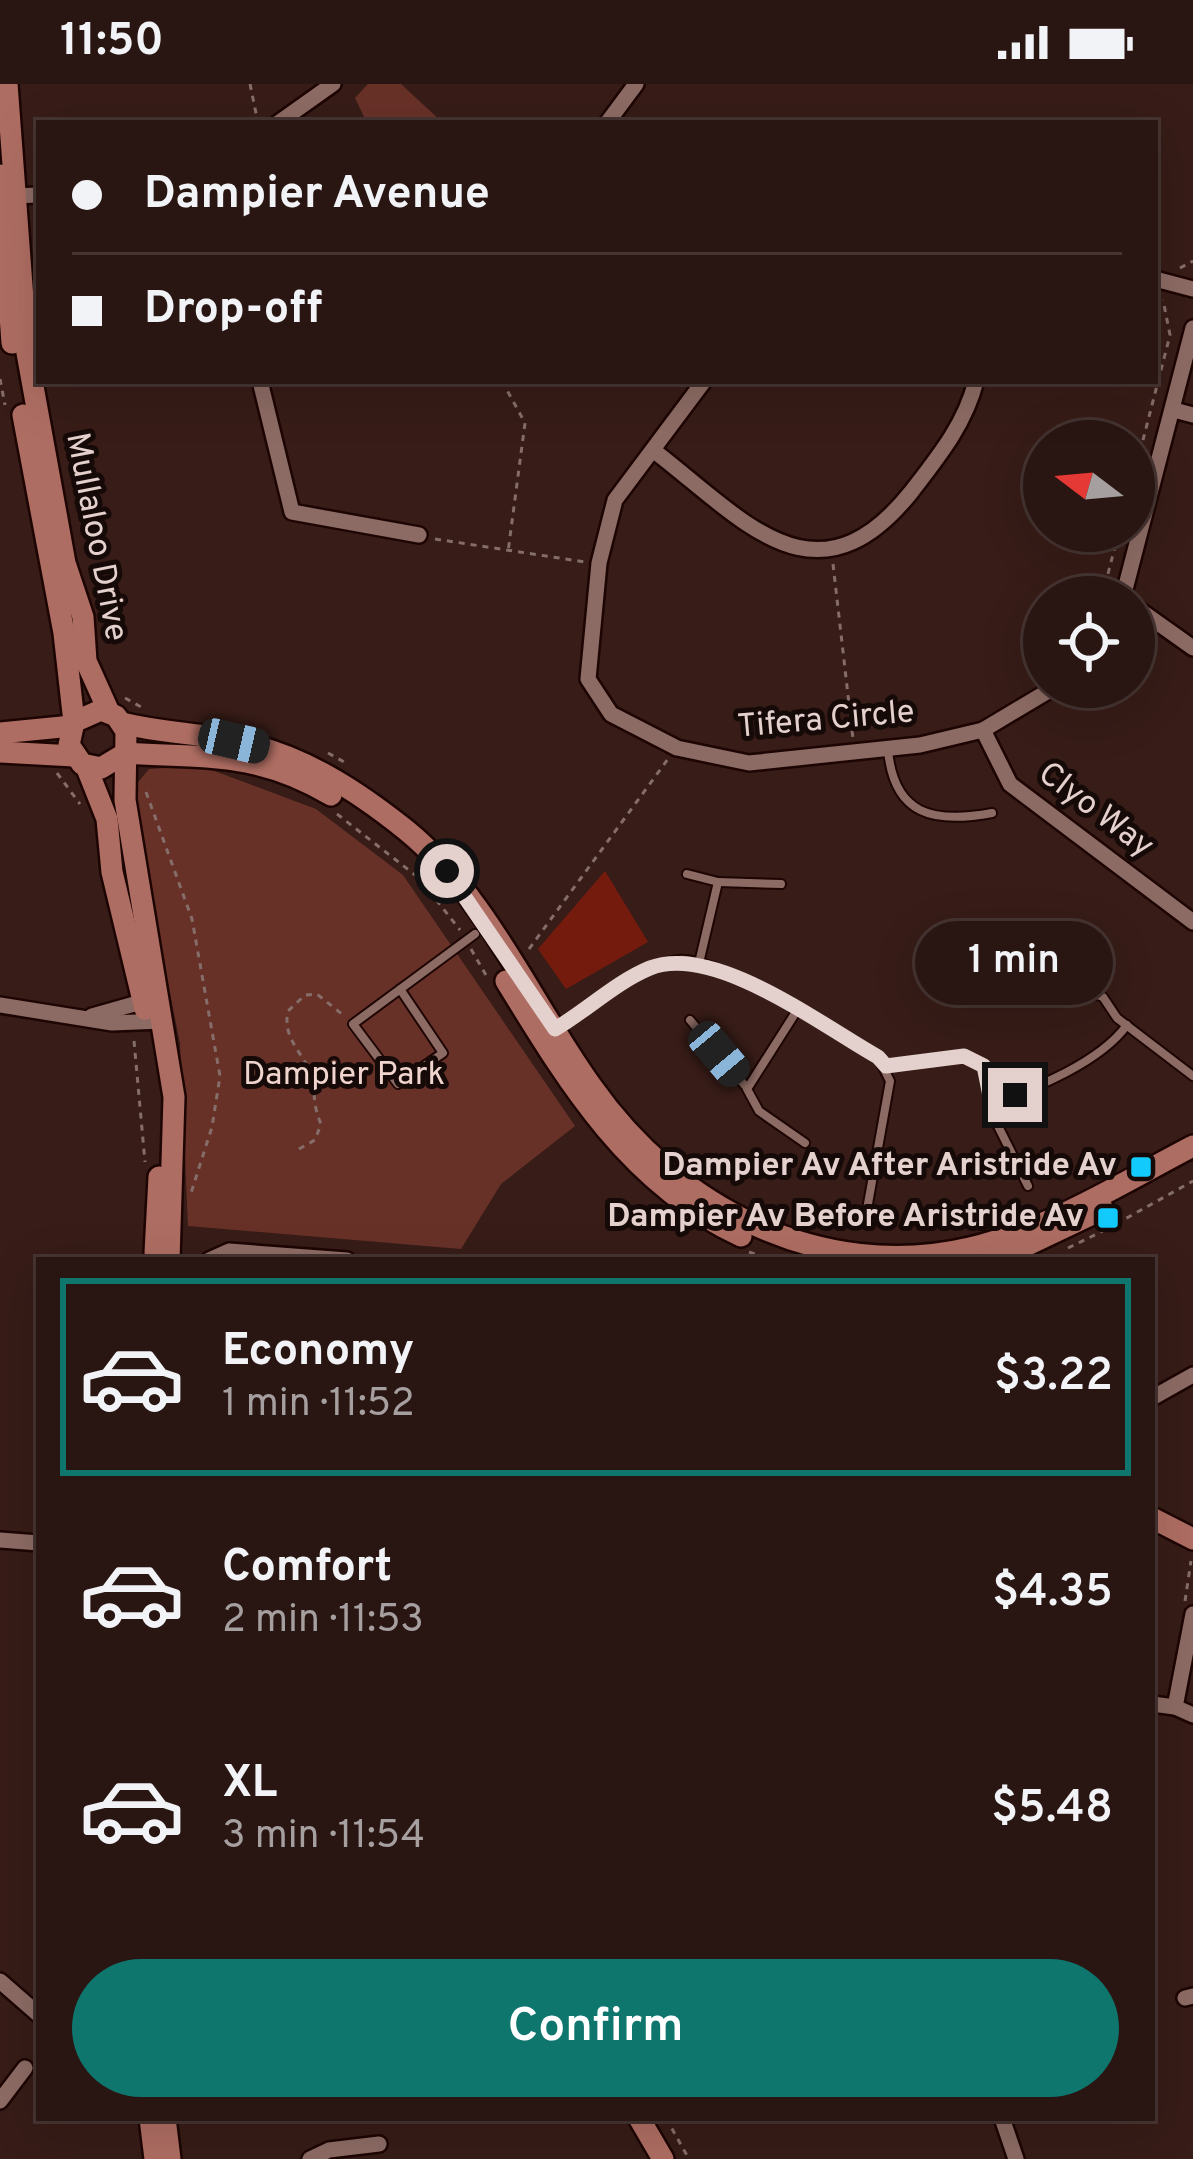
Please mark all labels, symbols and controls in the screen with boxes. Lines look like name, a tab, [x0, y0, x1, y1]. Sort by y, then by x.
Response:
text: 11:50	[60, 14, 164, 71]
text: Dampier Avenue	[144, 167, 490, 224]
text: Drop-off	[144, 282, 323, 339]
north arrow	[1023, 420, 1155, 552]
map controls	[1023, 420, 1155, 708]
street label: Mullaloo Drive	[54, 429, 136, 645]
button: locate	[1023, 576, 1155, 708]
street label: Tifera Circle	[736, 692, 916, 750]
car	[195, 715, 273, 767]
street label: Clyo Way	[1029, 754, 1161, 868]
route start	[420, 844, 474, 898]
callout: 1 min	[916, 921, 1114, 1005]
text: 1 min	[968, 938, 1060, 987]
car	[682, 1015, 756, 1093]
park label: Dampier Park	[243, 1055, 445, 1097]
route end	[988, 1068, 1042, 1122]
place label: Dampier Av After Aristride Av	[662, 1146, 1117, 1188]
marker: Dampier Av After Aristride Av	[1128, 1154, 1154, 1180]
place label: Dampier Av Before Aristride Av	[607, 1197, 1084, 1239]
marker: Dampier Av Before Aristride Av	[1095, 1205, 1121, 1231]
icon: car	[78, 1323, 186, 1431]
text: Economy	[222, 1324, 414, 1381]
text: $3.22	[994, 1349, 1113, 1406]
text: 1 min · 11:52	[222, 1381, 415, 1430]
icon: car	[78, 1539, 186, 1647]
text: Comfort	[222, 1540, 392, 1597]
text: $4.35	[992, 1565, 1113, 1622]
text: 2 min · 11:53	[222, 1597, 424, 1646]
icon: car	[78, 1755, 186, 1863]
text: XL	[222, 1756, 277, 1813]
text: $5.48	[991, 1781, 1113, 1838]
text: 3 min · 11:54	[222, 1813, 425, 1862]
button: Confirm	[72, 1959, 1119, 2097]

